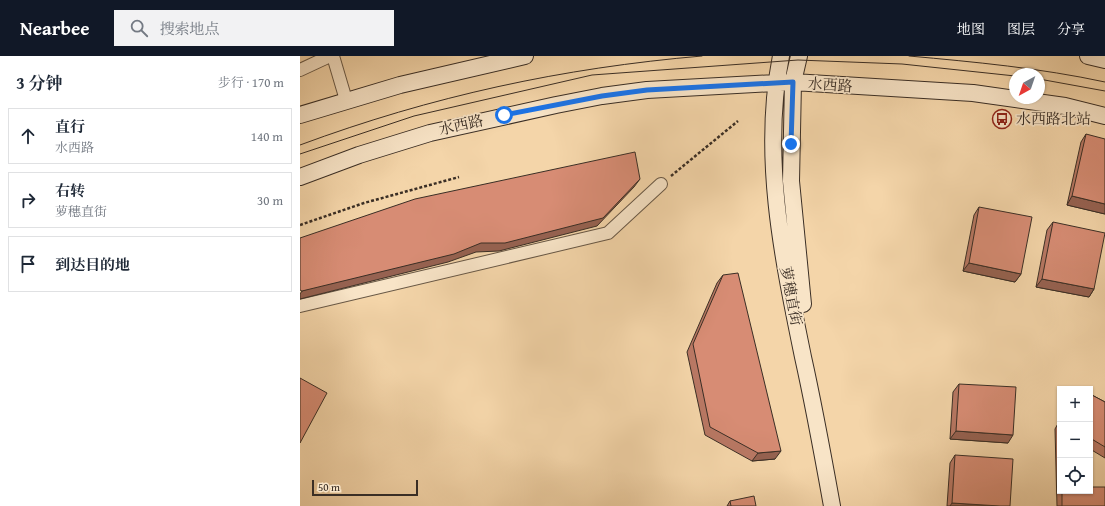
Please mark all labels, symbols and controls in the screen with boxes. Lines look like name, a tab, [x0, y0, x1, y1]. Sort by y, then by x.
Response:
search box	[114, 10, 394, 46]
text: Nearbee	[20, 14, 90, 42]
icon: search	[128, 17, 150, 39]
text: 搜索地点	[160, 18, 220, 39]
text: 地图	[957, 19, 985, 39]
text: 图层	[1007, 19, 1035, 39]
text: 分享	[1057, 19, 1085, 39]
north arrow	[1009, 68, 1045, 104]
text: 3 分钟	[16, 70, 63, 95]
street label: 水西路	[807, 72, 853, 97]
text: 步行 · 170 m	[218, 73, 284, 92]
route start	[495, 106, 513, 124]
bus stop icon: 水西路北站	[991, 108, 1013, 130]
place label: 水西路北站	[1016, 108, 1091, 129]
street label: 水西路	[437, 109, 485, 140]
text: 直行	[55, 116, 85, 137]
icon: ahead	[17, 125, 39, 147]
text: 140 m	[251, 127, 283, 146]
route end	[782, 135, 800, 153]
text: 水西路	[55, 138, 94, 157]
text: 右转	[55, 180, 85, 201]
icon: right	[17, 189, 39, 211]
text: 30 m	[257, 191, 283, 210]
text: 萝穗直街	[55, 202, 107, 221]
icon: arrive	[17, 253, 39, 275]
text: 到达目的地	[55, 254, 130, 275]
street label: 萝穗直街	[775, 264, 808, 327]
map controls	[1057, 386, 1093, 494]
button: +	[1057, 386, 1093, 422]
button: −	[1057, 422, 1093, 458]
button: locate	[1057, 458, 1093, 494]
scale bar	[312, 478, 418, 497]
text: 50 m	[318, 479, 340, 495]

